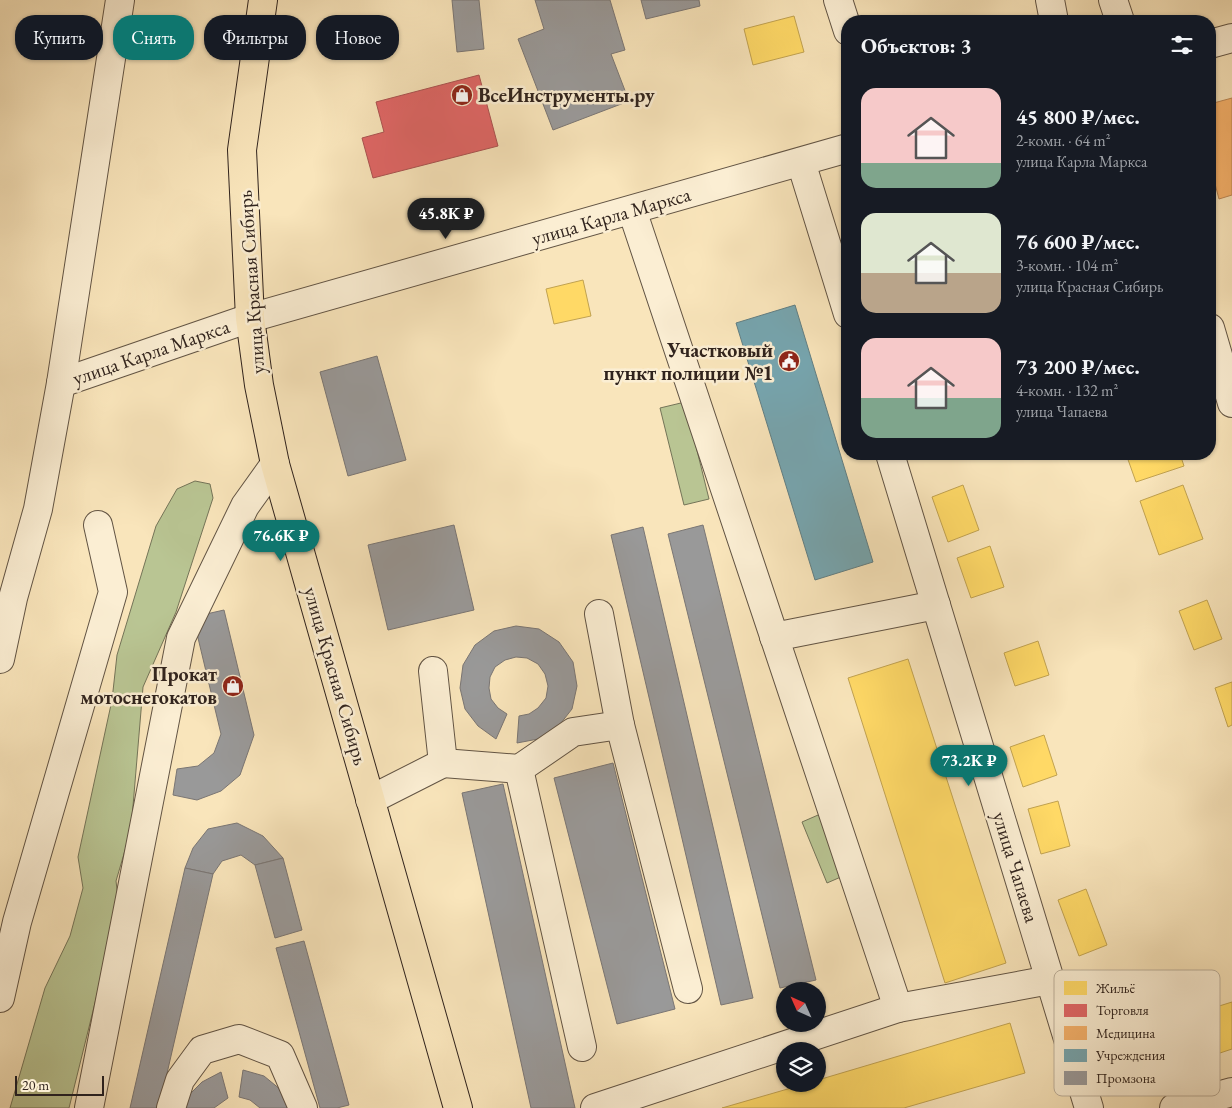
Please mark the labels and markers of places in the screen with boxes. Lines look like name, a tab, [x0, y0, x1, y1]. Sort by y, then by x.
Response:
place label: ВсеИнструменты.ру	[478, 82, 655, 108]
shop icon: ВсеИнструменты.ру	[450, 83, 474, 107]
pin: 45.8K ₽	[400, 198, 492, 240]
place label: Участковый пункт полиции №1	[604, 337, 773, 386]
public building icon: Участковый пункт полиции №1	[777, 349, 801, 373]
pin: 76.6K ₽	[235, 520, 327, 562]
place label: Прокат мотоснегокатов	[80, 661, 217, 710]
shop icon: Прокат мотоснегокатов	[221, 674, 245, 698]
pin: 73.2K ₽	[923, 744, 1015, 787]

